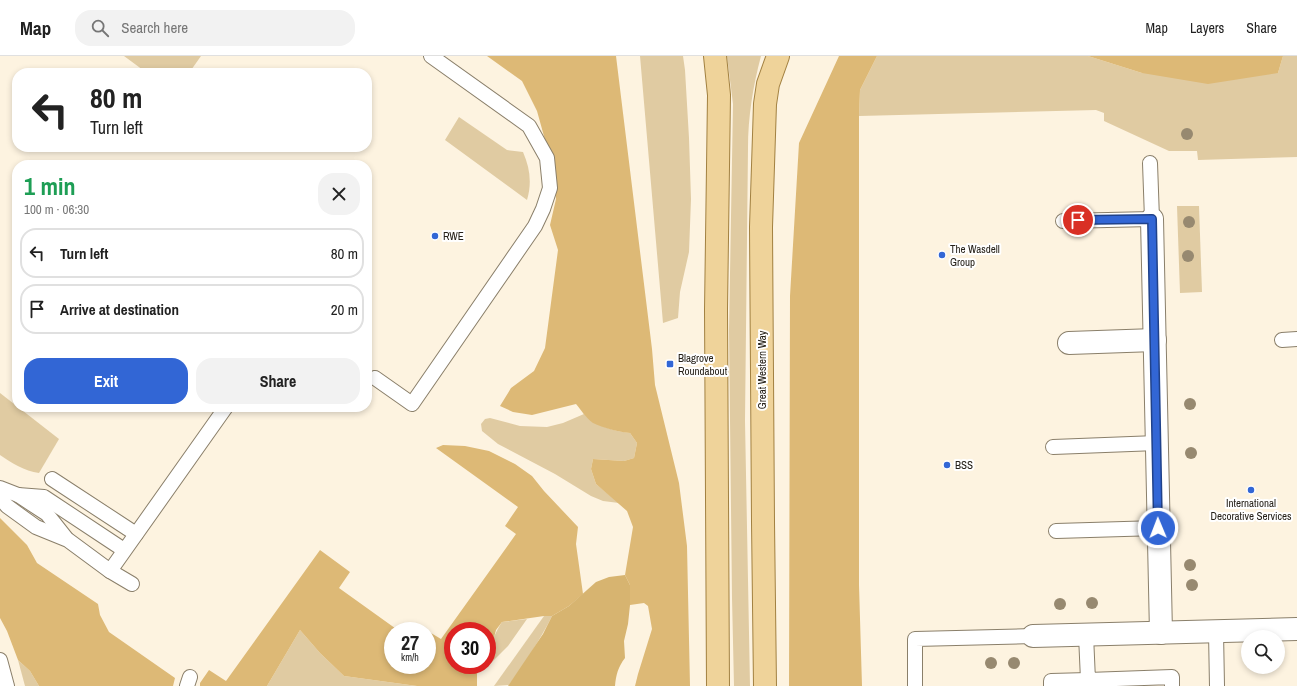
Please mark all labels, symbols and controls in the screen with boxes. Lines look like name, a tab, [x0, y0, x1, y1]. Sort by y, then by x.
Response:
search box	[75, 10, 355, 46]
text: Map	[20, 15, 51, 41]
icon: search	[89, 17, 111, 39]
text: Search here	[121, 17, 188, 38]
text: Map	[1146, 19, 1168, 37]
text: Layers	[1190, 19, 1224, 37]
text: Share	[1246, 19, 1277, 37]
text: 80 m	[90, 79, 142, 117]
icon: left	[24, 84, 76, 136]
text: Turn left	[90, 115, 143, 140]
text: 1 min	[24, 170, 75, 202]
button: close	[318, 173, 360, 215]
text: 100 m · 06:30	[24, 201, 89, 218]
pin	[1061, 203, 1095, 237]
icon: arrive	[1067, 209, 1089, 231]
place label: RWE	[443, 229, 464, 243]
marker: RWE	[430, 231, 440, 241]
icon: left	[26, 242, 48, 264]
place label: The Wasdell Group	[950, 242, 1000, 269]
text: Turn left	[60, 243, 108, 264]
text: 80 m	[331, 243, 358, 264]
marker: The Wasdell Group	[937, 250, 947, 260]
icon: arrive	[26, 298, 48, 320]
text: Arrive at destination	[60, 299, 179, 320]
text: 20 m	[331, 299, 358, 320]
street label: Great Western Way	[755, 330, 769, 409]
place label: Blagrove Roundabout	[678, 351, 728, 378]
button: Exit	[24, 358, 188, 404]
button: Share	[196, 358, 360, 404]
marker: Blagrove Roundabout	[665, 359, 675, 369]
place label: BSS	[955, 458, 973, 472]
marker: BSS	[942, 460, 952, 470]
marker: International Decorative Services	[1246, 485, 1256, 495]
place label: International Decorative Services	[1210, 496, 1292, 523]
position arrow	[1137, 507, 1179, 549]
speed limit sign: 30	[444, 622, 496, 674]
text: 27	[401, 629, 419, 656]
map controls	[1241, 630, 1285, 674]
button: search	[1241, 630, 1285, 674]
text: km/h	[401, 651, 419, 664]

